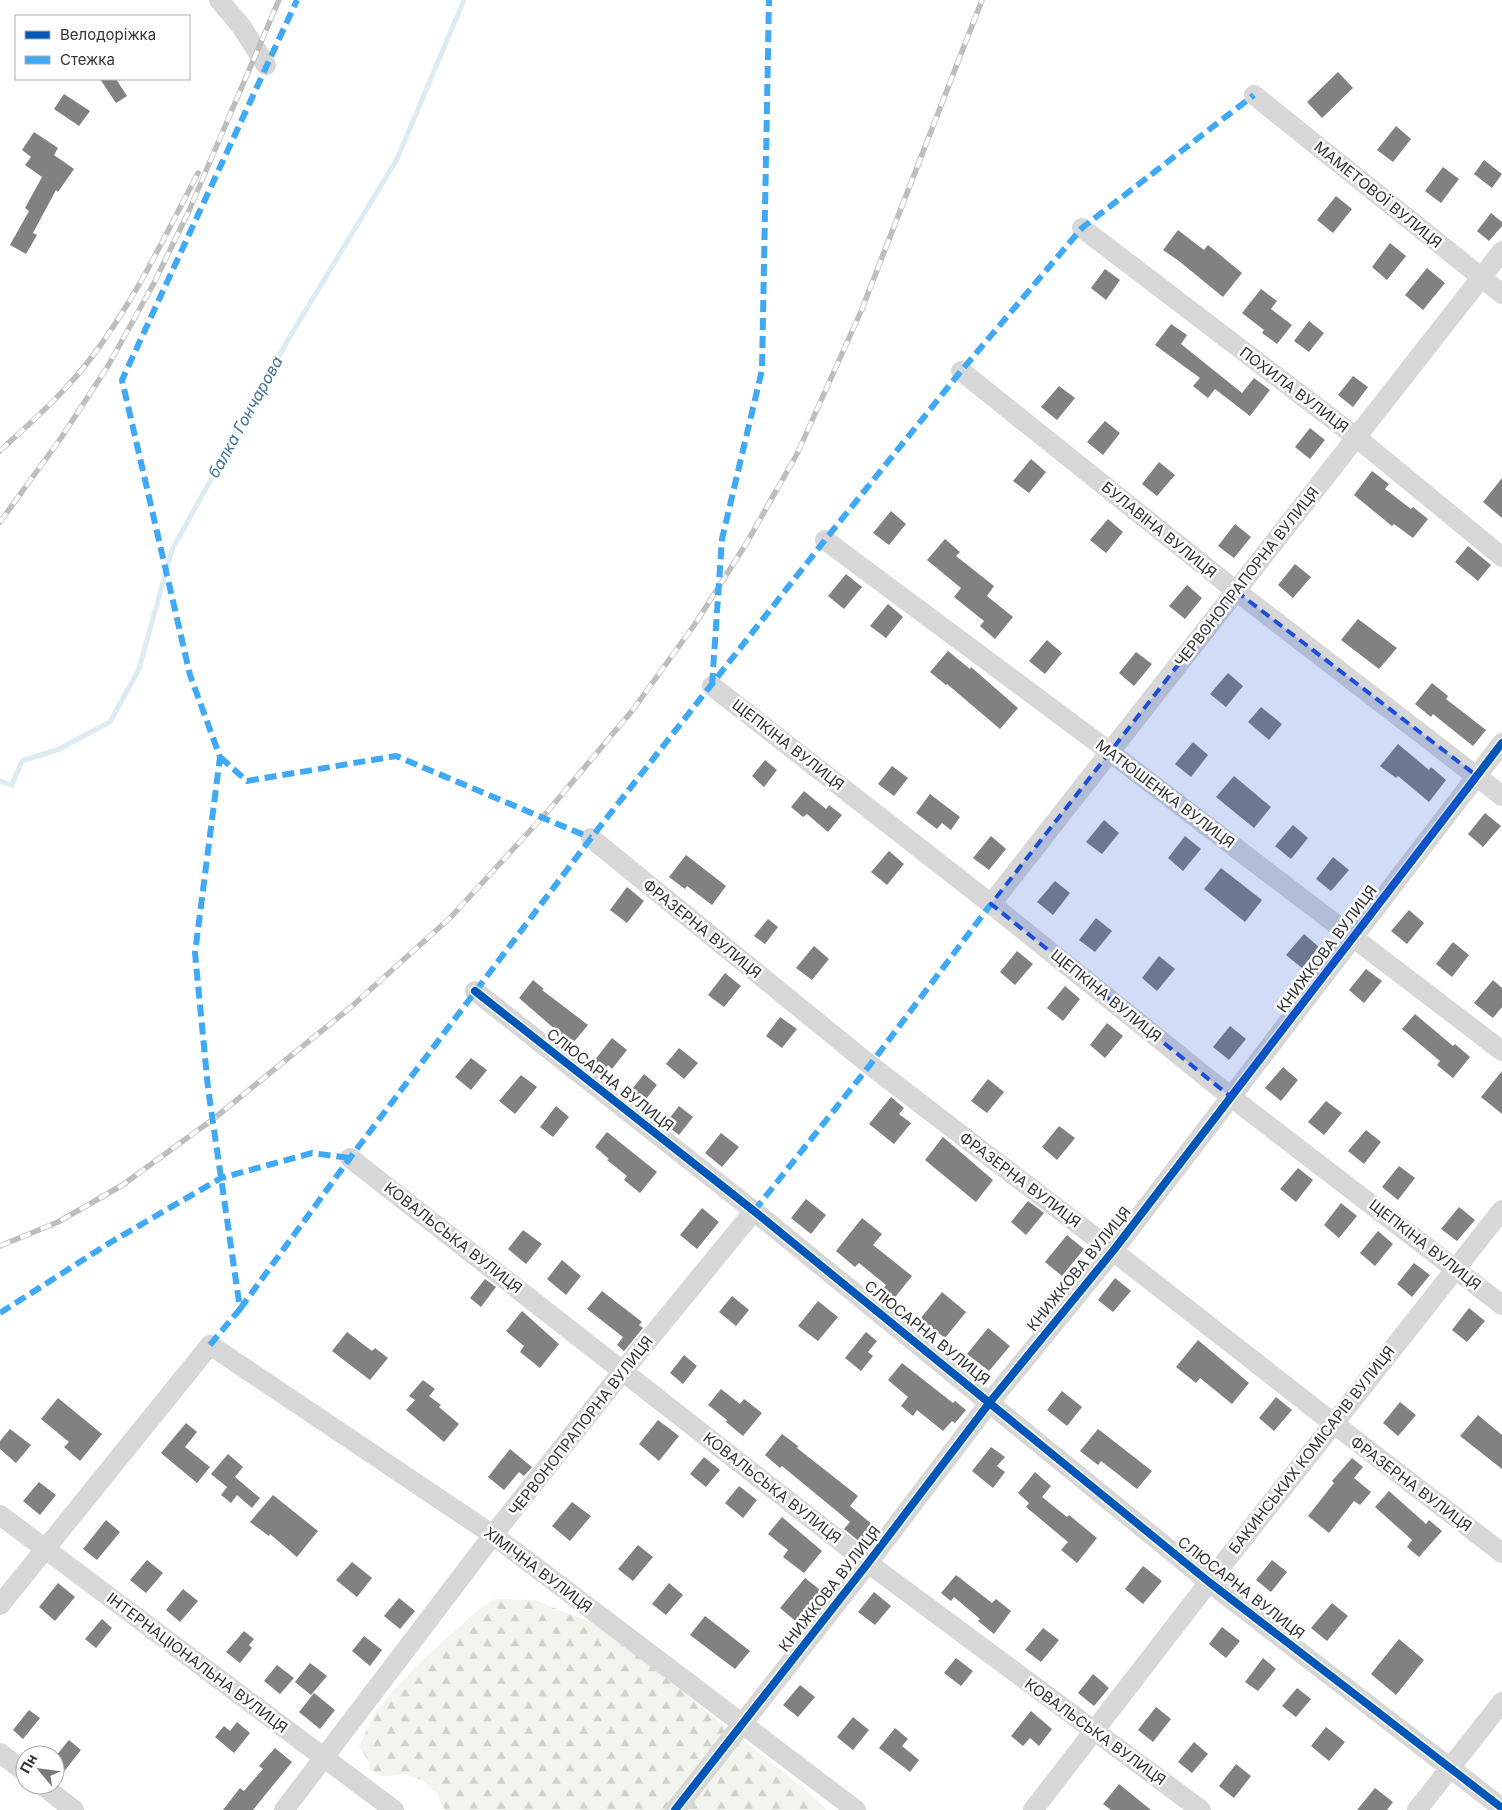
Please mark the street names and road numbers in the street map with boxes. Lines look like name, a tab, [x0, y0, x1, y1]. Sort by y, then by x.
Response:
street label: МАМЕТОВОЇ ВУЛИЦЯ	[1311, 137, 1446, 252]
street label: ПОХИЛА ВУЛИЦЯ	[1236, 342, 1353, 437]
street label: БУЛАВІНА ВУЛИЦЯ	[1098, 477, 1221, 582]
street label: ЧЕРВОНОПРАПОРНА ВУЛИЦЯ	[1170, 483, 1323, 670]
street label: ЩЕПКІНА ВУЛИЦЯ	[729, 695, 848, 794]
street label: МАТЮШЕНКА ВУЛИЦЯ	[1092, 735, 1238, 852]
street label: ФРАЗЕРНА ВУЛИЦЯ	[639, 875, 765, 982]
street label: КНИЖКОВА ВУЛИЦЯ	[1272, 881, 1381, 1016]
street label: ЩЕПКІНА ВУЛИЦЯ	[1047, 945, 1165, 1046]
street label: СЛЮСАРНА ВУЛИЦЯ	[543, 1024, 678, 1135]
street label: ФРАЗЕРНА ВУЛИЦЯ	[956, 1128, 1085, 1231]
street label: КОВАЛЬСЬКА ВУЛИЦЯ	[381, 1178, 526, 1297]
street label: ЩЕПКІНА ВУЛИЦЯ	[1366, 1195, 1485, 1294]
street label: КНИЖКОВА ВУЛИЦЯ	[1023, 1203, 1135, 1335]
street label: СЛЮСАРНА ВУЛИЦЯ	[861, 1276, 994, 1389]
street label: ЧЕРВОНОПРАПОРНА ВУЛИЦЯ	[504, 1332, 657, 1519]
street label: БАКИНСЬКИХ КОМІСАРІВ ВУЛИЦЯ	[1225, 1342, 1399, 1557]
street label: КОВАЛЬСЬКА ВУЛИЦЯ	[700, 1428, 845, 1547]
street label: ФРАЗЕРНА ВУЛИЦЯ	[1347, 1432, 1476, 1535]
street label: КНИЖКОВА ВУЛИЦЯ	[775, 1522, 885, 1655]
street label: ХІМІЧНА ВУЛИЦЯ	[481, 1523, 596, 1616]
street label: СЛЮСАРНА ВУЛИЦЯ	[1174, 1532, 1309, 1643]
street label: ІНТЕРНАЦІОНАЛЬНА ВУЛИЦЯ	[103, 1588, 292, 1737]
street label: КОВАЛЬСЬКА ВУЛИЦЯ	[1021, 1674, 1170, 1789]

